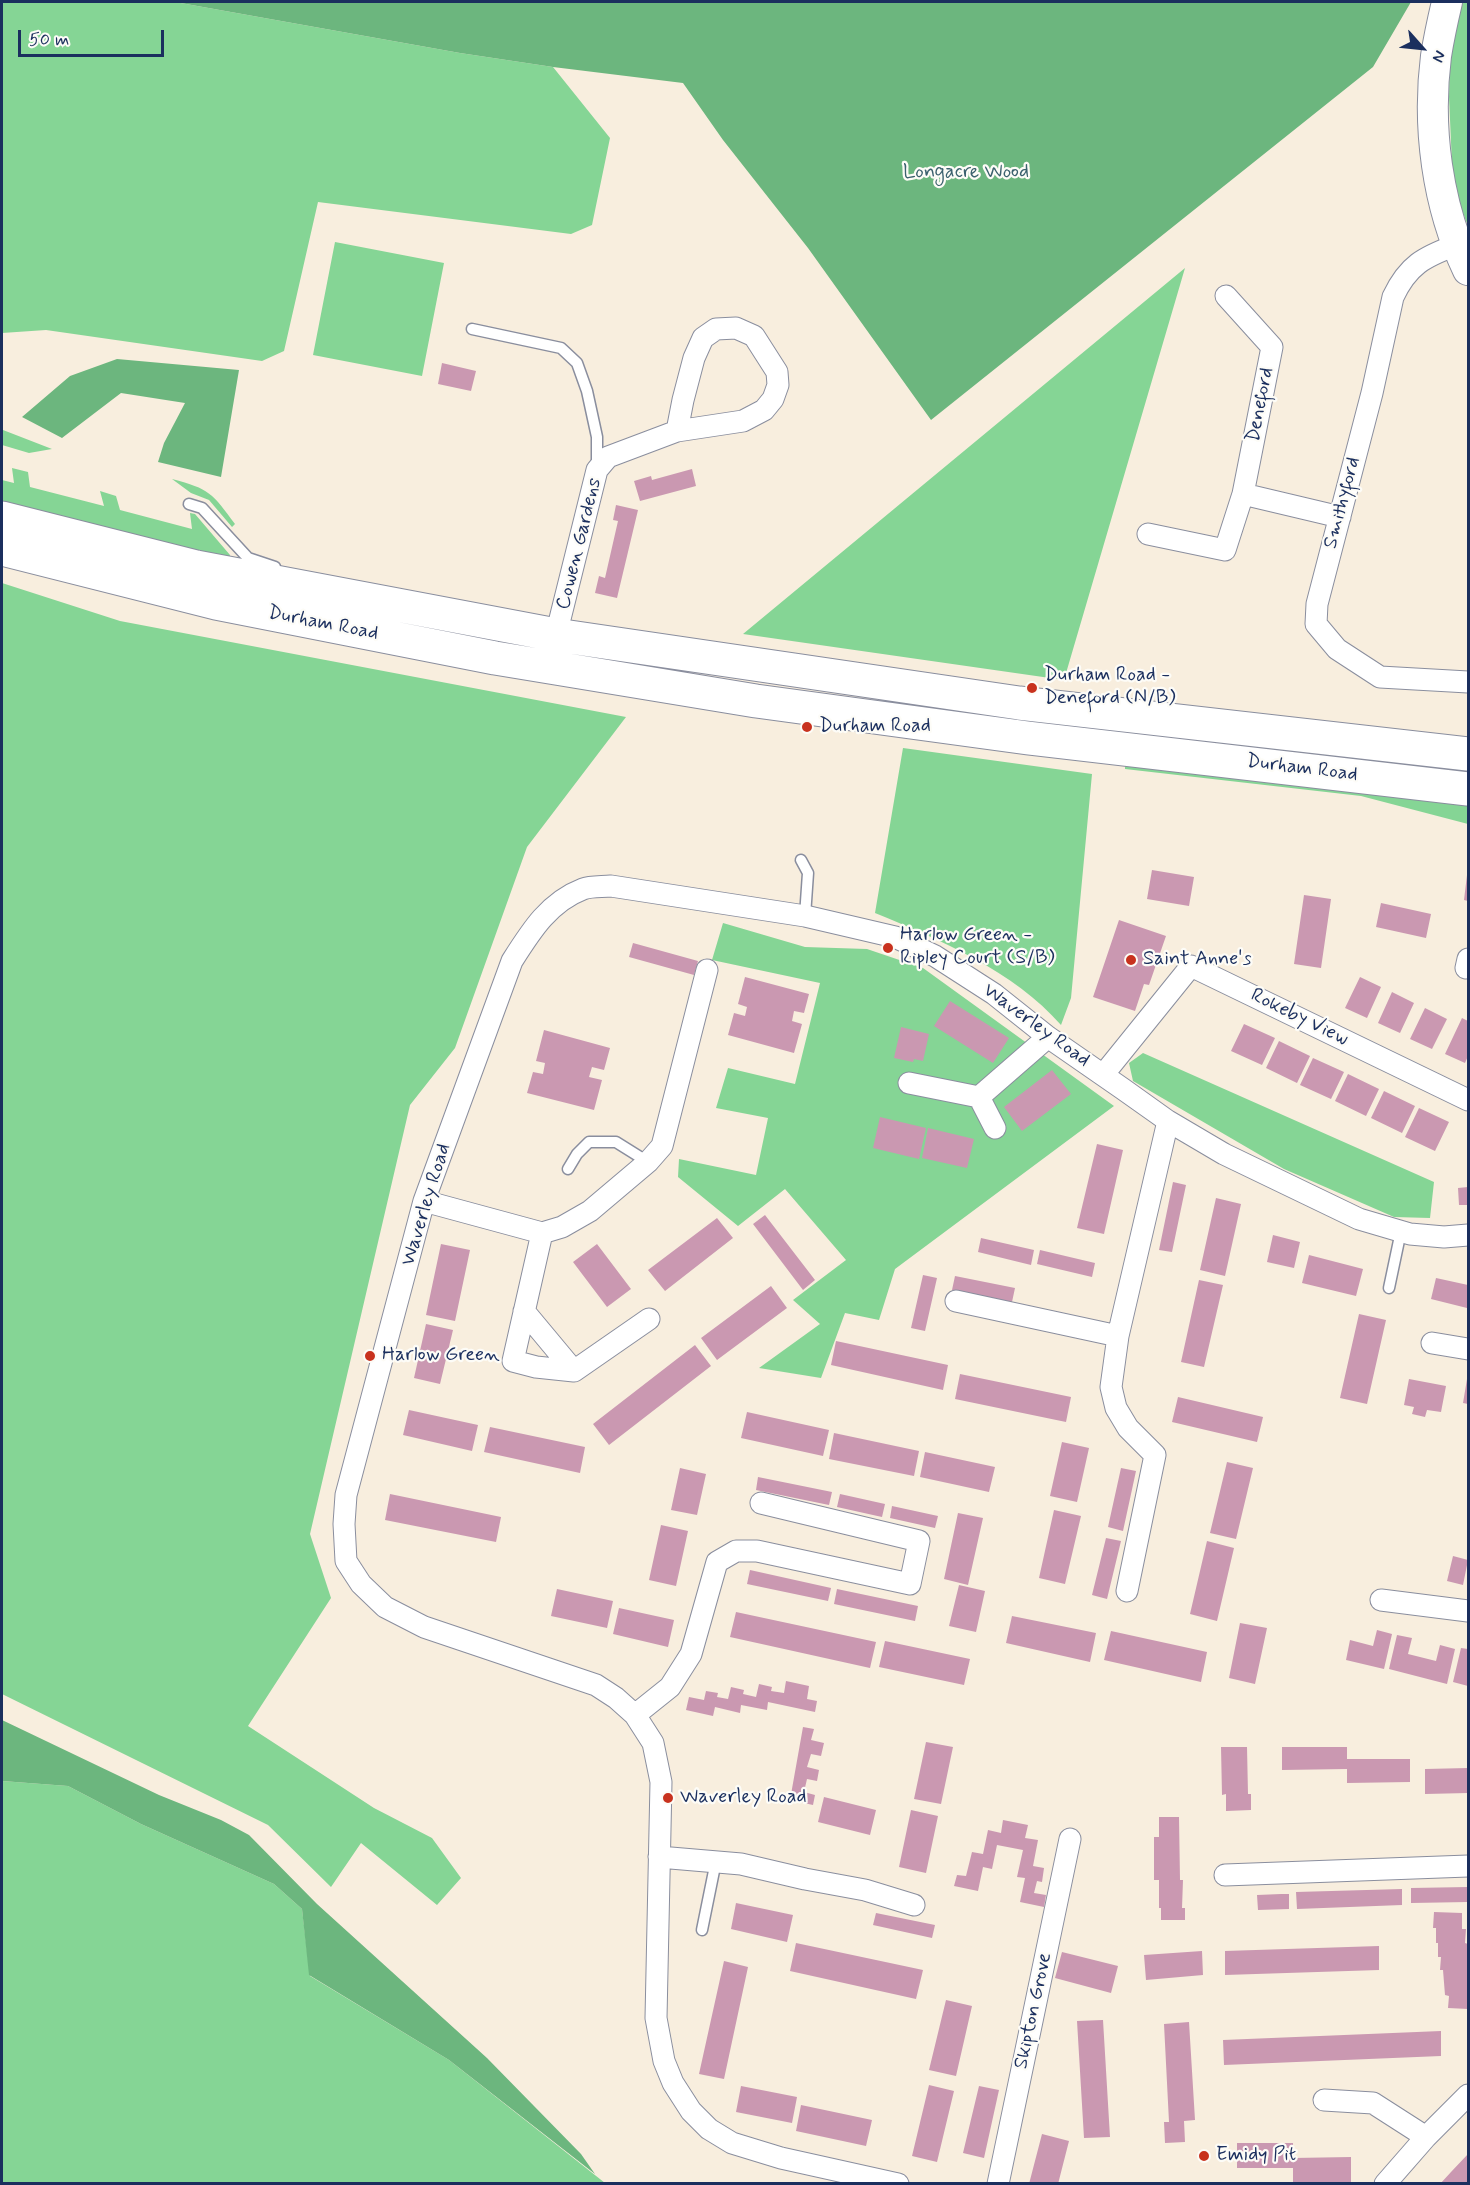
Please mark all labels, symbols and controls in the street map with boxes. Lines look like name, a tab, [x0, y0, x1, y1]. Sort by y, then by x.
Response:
scale bar	[21, 18, 166, 56]
north arrow	[1392, 18, 1452, 78]
text: 50 m	[29, 28, 69, 52]
text: N	[1427, 47, 1450, 66]
park label: Longacre Wood	[903, 161, 1029, 185]
street label: Deneford	[1242, 365, 1280, 445]
street label: Smithyford	[1319, 455, 1367, 551]
street label: Cowen Gardens	[552, 476, 608, 612]
street label: Durham Road	[266, 602, 380, 646]
place label: Durham Road - Deneford (N/B)	[1044, 664, 1176, 711]
marker: Durham Road - Deneford (N/B)	[1025, 681, 1039, 695]
place label: Durham Road	[819, 715, 931, 739]
marker: Durham Road	[800, 720, 814, 734]
street label: Durham Road	[1245, 750, 1359, 788]
place label: Harlow Green - Ripley Court (S/B)	[900, 924, 1055, 971]
marker: Harlow Green - Ripley Court (S/B)	[881, 941, 895, 955]
place label: Saint Anne's	[1143, 948, 1252, 972]
marker: Saint Anne's	[1124, 953, 1138, 967]
street label: Waverley Road	[978, 979, 1094, 1073]
street label: Rokeby View	[1246, 984, 1352, 1052]
street label: Waverley Road	[397, 1141, 457, 1269]
place label: Harlow Green	[382, 1344, 500, 1368]
marker: Harlow Green	[363, 1349, 377, 1363]
place label: Waverley Road	[680, 1786, 807, 1810]
marker: Waverley Road	[661, 1791, 675, 1805]
street label: Skipton Grove	[1010, 1951, 1058, 2071]
place label: Emidy Pit	[1216, 2144, 1296, 2168]
marker: Emidy Pit	[1197, 2149, 1211, 2163]

